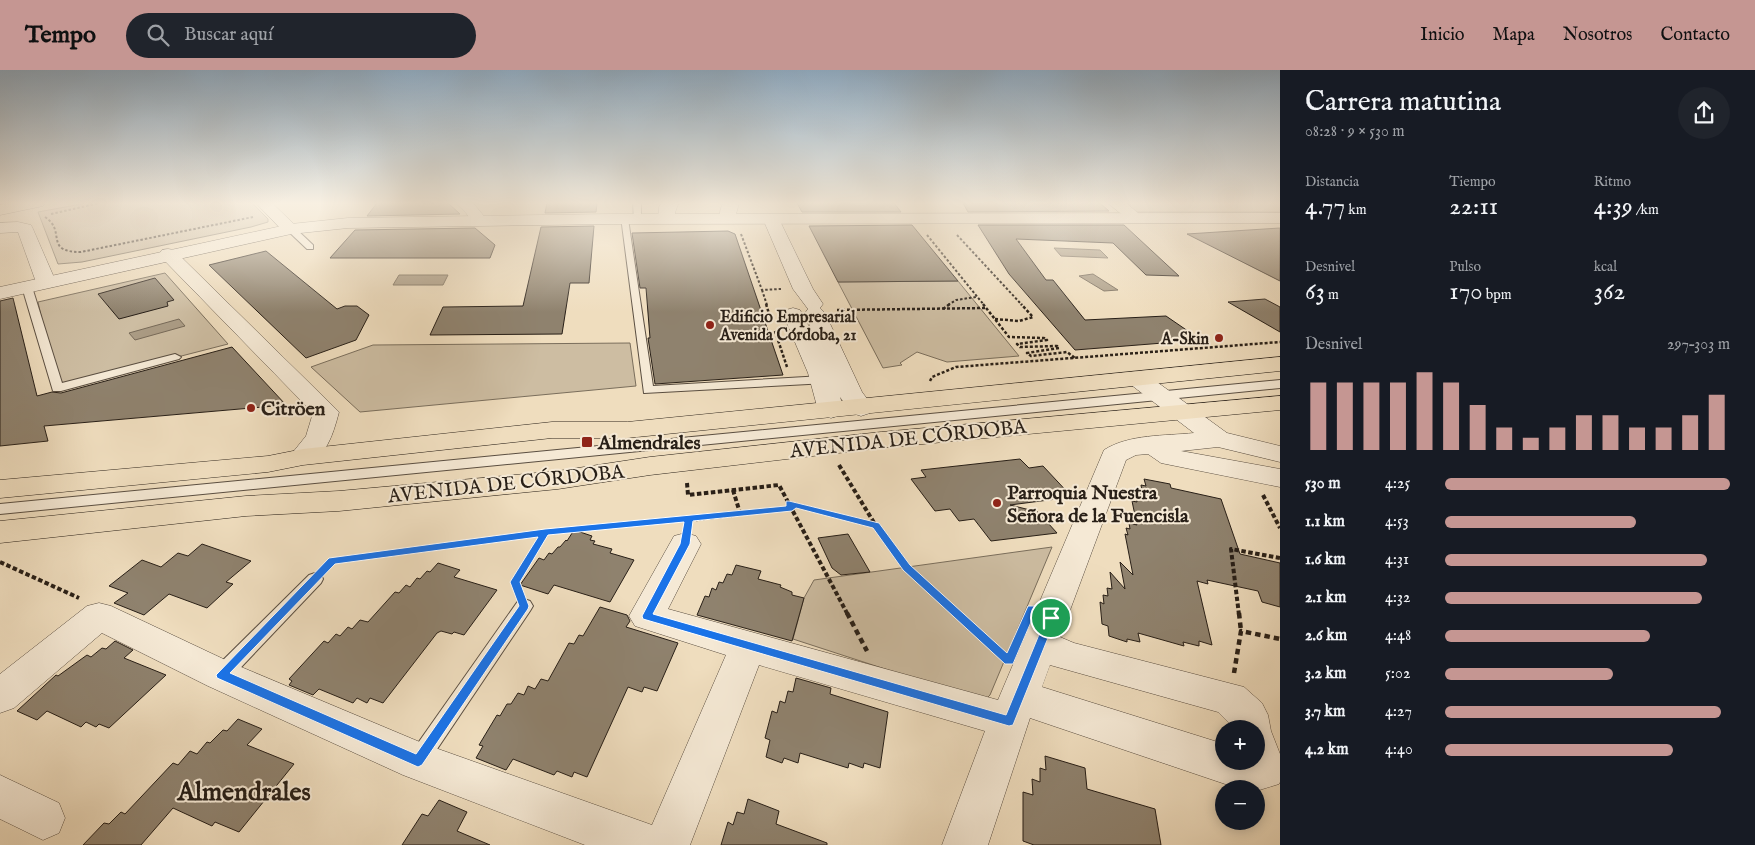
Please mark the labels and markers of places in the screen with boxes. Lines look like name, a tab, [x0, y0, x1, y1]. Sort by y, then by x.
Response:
place label: Edificio Empresarial Avenida Córdoba, 21	[719, 308, 857, 346]
marker: Edificio Empresarial Avenida Córdoba, 21	[704, 319, 716, 331]
place label: A-Skin	[1160, 330, 1209, 350]
marker: A-Skin	[1213, 332, 1225, 344]
place label: Citröen	[261, 397, 326, 422]
marker: Citröen	[245, 402, 257, 414]
place label: Almendrales	[597, 431, 700, 456]
marker: Almendrales	[580, 435, 594, 449]
place label: Parroquia Nuestra Señora de la Fuencisla	[1007, 481, 1189, 529]
marker: Parroquia Nuestra Señora de la Fuencisla	[991, 497, 1003, 509]
pin	[1030, 597, 1072, 639]

